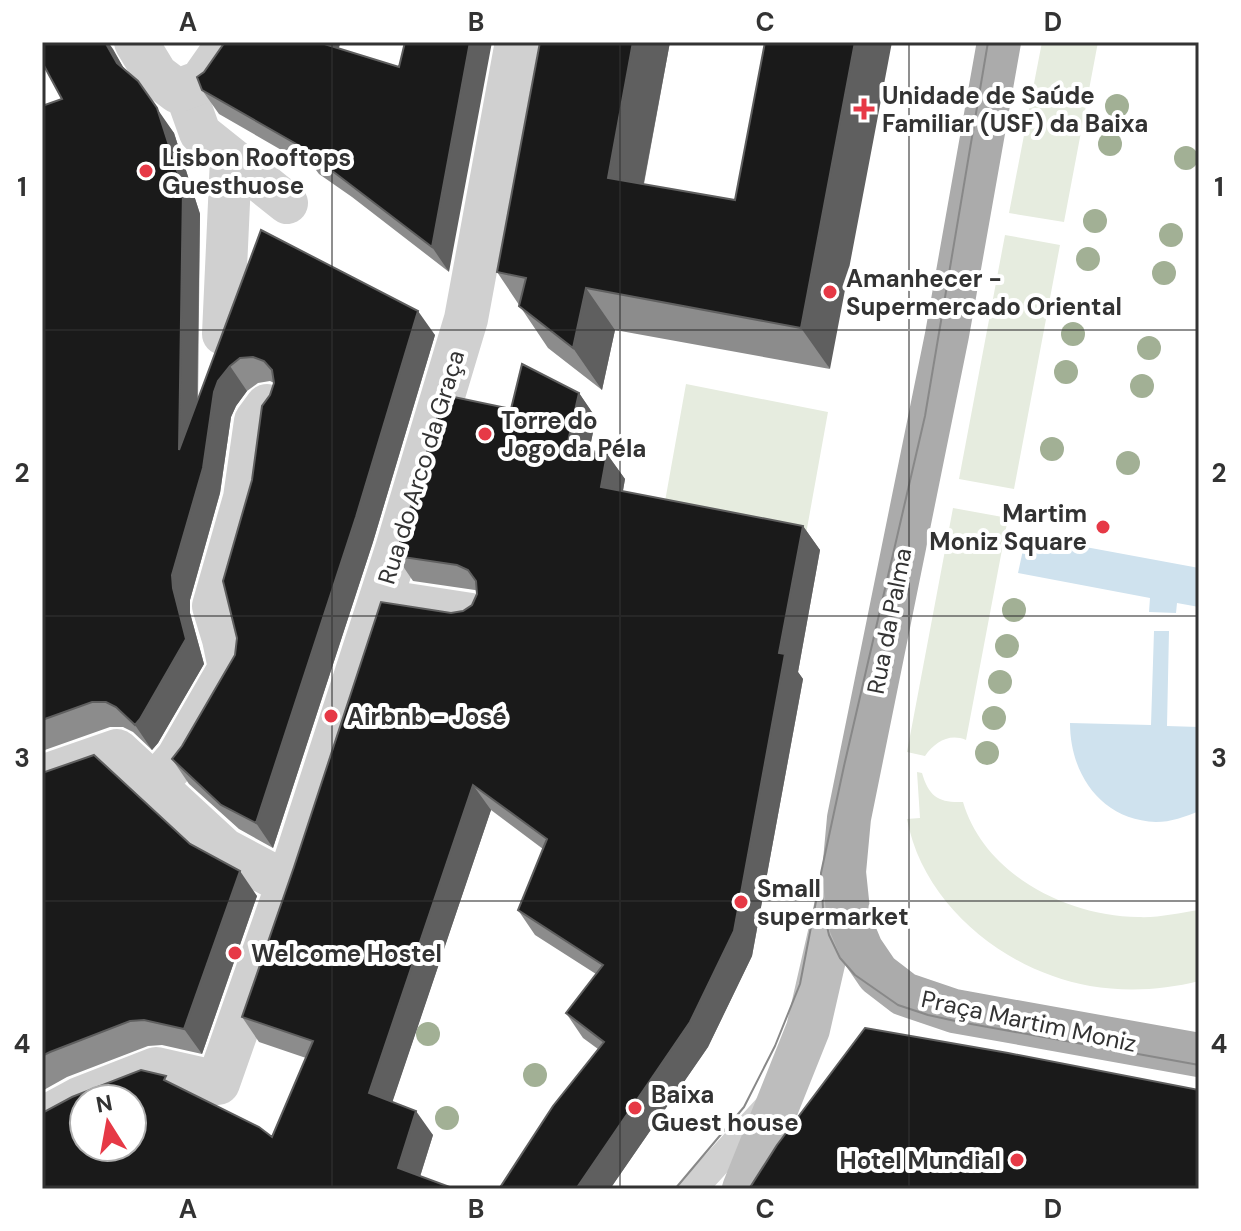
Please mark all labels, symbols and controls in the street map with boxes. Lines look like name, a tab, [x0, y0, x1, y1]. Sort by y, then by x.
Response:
text: A	[179, 5, 197, 39]
text: B	[468, 5, 484, 39]
text: C	[755, 5, 775, 39]
text: D	[1044, 5, 1062, 39]
place label: Unidade de Saúde Familiar (USF) da Baixa	[882, 80, 1148, 139]
marker: Unidade de Saúde Familiar (USF) da Baixa	[853, 98, 875, 120]
place label: Lisbon Rooftops Guesthuose	[162, 142, 351, 201]
marker: Lisbon Rooftops Guesthuose	[137, 162, 155, 180]
text: 1	[17, 170, 27, 204]
text: 1	[1214, 170, 1224, 204]
place label: Amanhecer - Supermercado Oriental	[846, 263, 1122, 322]
marker: Amanhecer - Supermercado Oriental	[821, 283, 839, 301]
street label: Rua do Arco da Graça	[371, 346, 471, 588]
place label: Torre do Jogo da Péla	[501, 405, 646, 464]
marker: Torre do Jogo da Péla	[476, 425, 494, 443]
text: 2	[14, 456, 30, 490]
text: 2	[1211, 456, 1227, 490]
place label: Martim Moniz Square	[929, 498, 1087, 557]
marker: Martim Moniz Square	[1094, 518, 1112, 536]
street label: Rua da Palma	[860, 545, 918, 697]
place label: Airbnb - José	[347, 701, 507, 732]
marker: Airbnb - José	[322, 707, 340, 725]
text: 3	[14, 741, 30, 775]
text: 3	[1211, 741, 1227, 775]
place label: Small supermarket	[757, 873, 909, 932]
marker: Small supermarket	[732, 893, 750, 911]
place label: Welcome Hostel	[251, 938, 442, 969]
marker: Welcome Hostel	[226, 944, 244, 962]
street label: Praça Martim Moniz	[919, 983, 1139, 1059]
text: 4	[14, 1027, 30, 1061]
text: 4	[1211, 1027, 1227, 1061]
place label: Baixa Guest house	[651, 1079, 799, 1138]
north arrow	[68, 1083, 148, 1163]
text: N	[94, 1088, 115, 1120]
marker: Baixa Guest house	[626, 1099, 644, 1117]
place label: Hotel Mundial	[840, 1145, 1001, 1176]
marker: Hotel Mundial	[1008, 1151, 1026, 1169]
text: A	[179, 1192, 197, 1226]
text: B	[468, 1192, 484, 1226]
text: C	[755, 1192, 775, 1226]
text: D	[1044, 1192, 1062, 1226]

